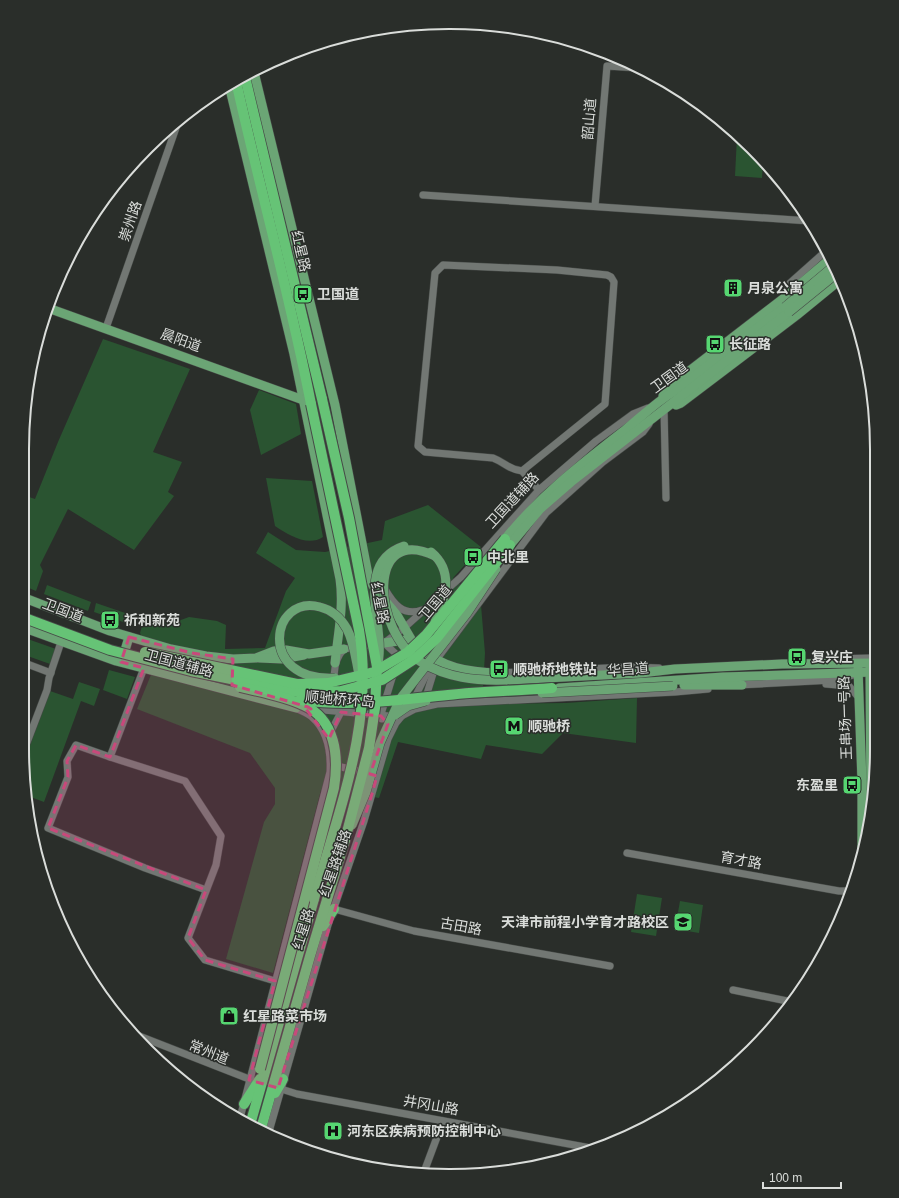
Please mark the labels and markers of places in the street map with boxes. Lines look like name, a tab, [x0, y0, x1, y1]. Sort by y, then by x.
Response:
building icon: 月泉公寓	[722, 277, 744, 299]
place label: 月泉公寓	[747, 280, 803, 296]
bus stop icon: 卫国道	[292, 283, 314, 305]
place label: 卫国道	[317, 286, 359, 302]
bus stop icon: 长征路	[704, 333, 726, 355]
place label: 长征路	[729, 336, 771, 352]
bus stop icon: 中北里	[462, 546, 484, 568]
place label: 中北里	[487, 549, 529, 565]
bus stop icon: 祈和新苑	[99, 609, 121, 631]
place label: 祈和新苑	[124, 612, 180, 628]
bus stop icon: 复兴庄	[786, 646, 808, 668]
place label: 复兴庄	[811, 649, 853, 665]
bus stop icon: 顺驰桥地铁站	[488, 658, 510, 680]
place label: 顺驰桥地铁站	[513, 661, 597, 677]
metro station icon: 顺驰桥	[503, 715, 525, 737]
place label: 顺驰桥	[528, 718, 570, 734]
bus stop icon: 东盈里	[841, 774, 863, 796]
place label: 东盈里	[796, 777, 838, 793]
school or university icon: 天津市前程小学育才路校区	[672, 911, 694, 933]
place label: 天津市前程小学育才路校区	[501, 914, 669, 930]
shop icon: 红星路菜市场	[218, 1005, 240, 1027]
place label: 红星路菜市场	[243, 1008, 327, 1024]
hospital icon: 河东区疾病预防控制中心	[322, 1120, 344, 1142]
place label: 河东区疾病预防控制中心	[347, 1123, 501, 1139]

